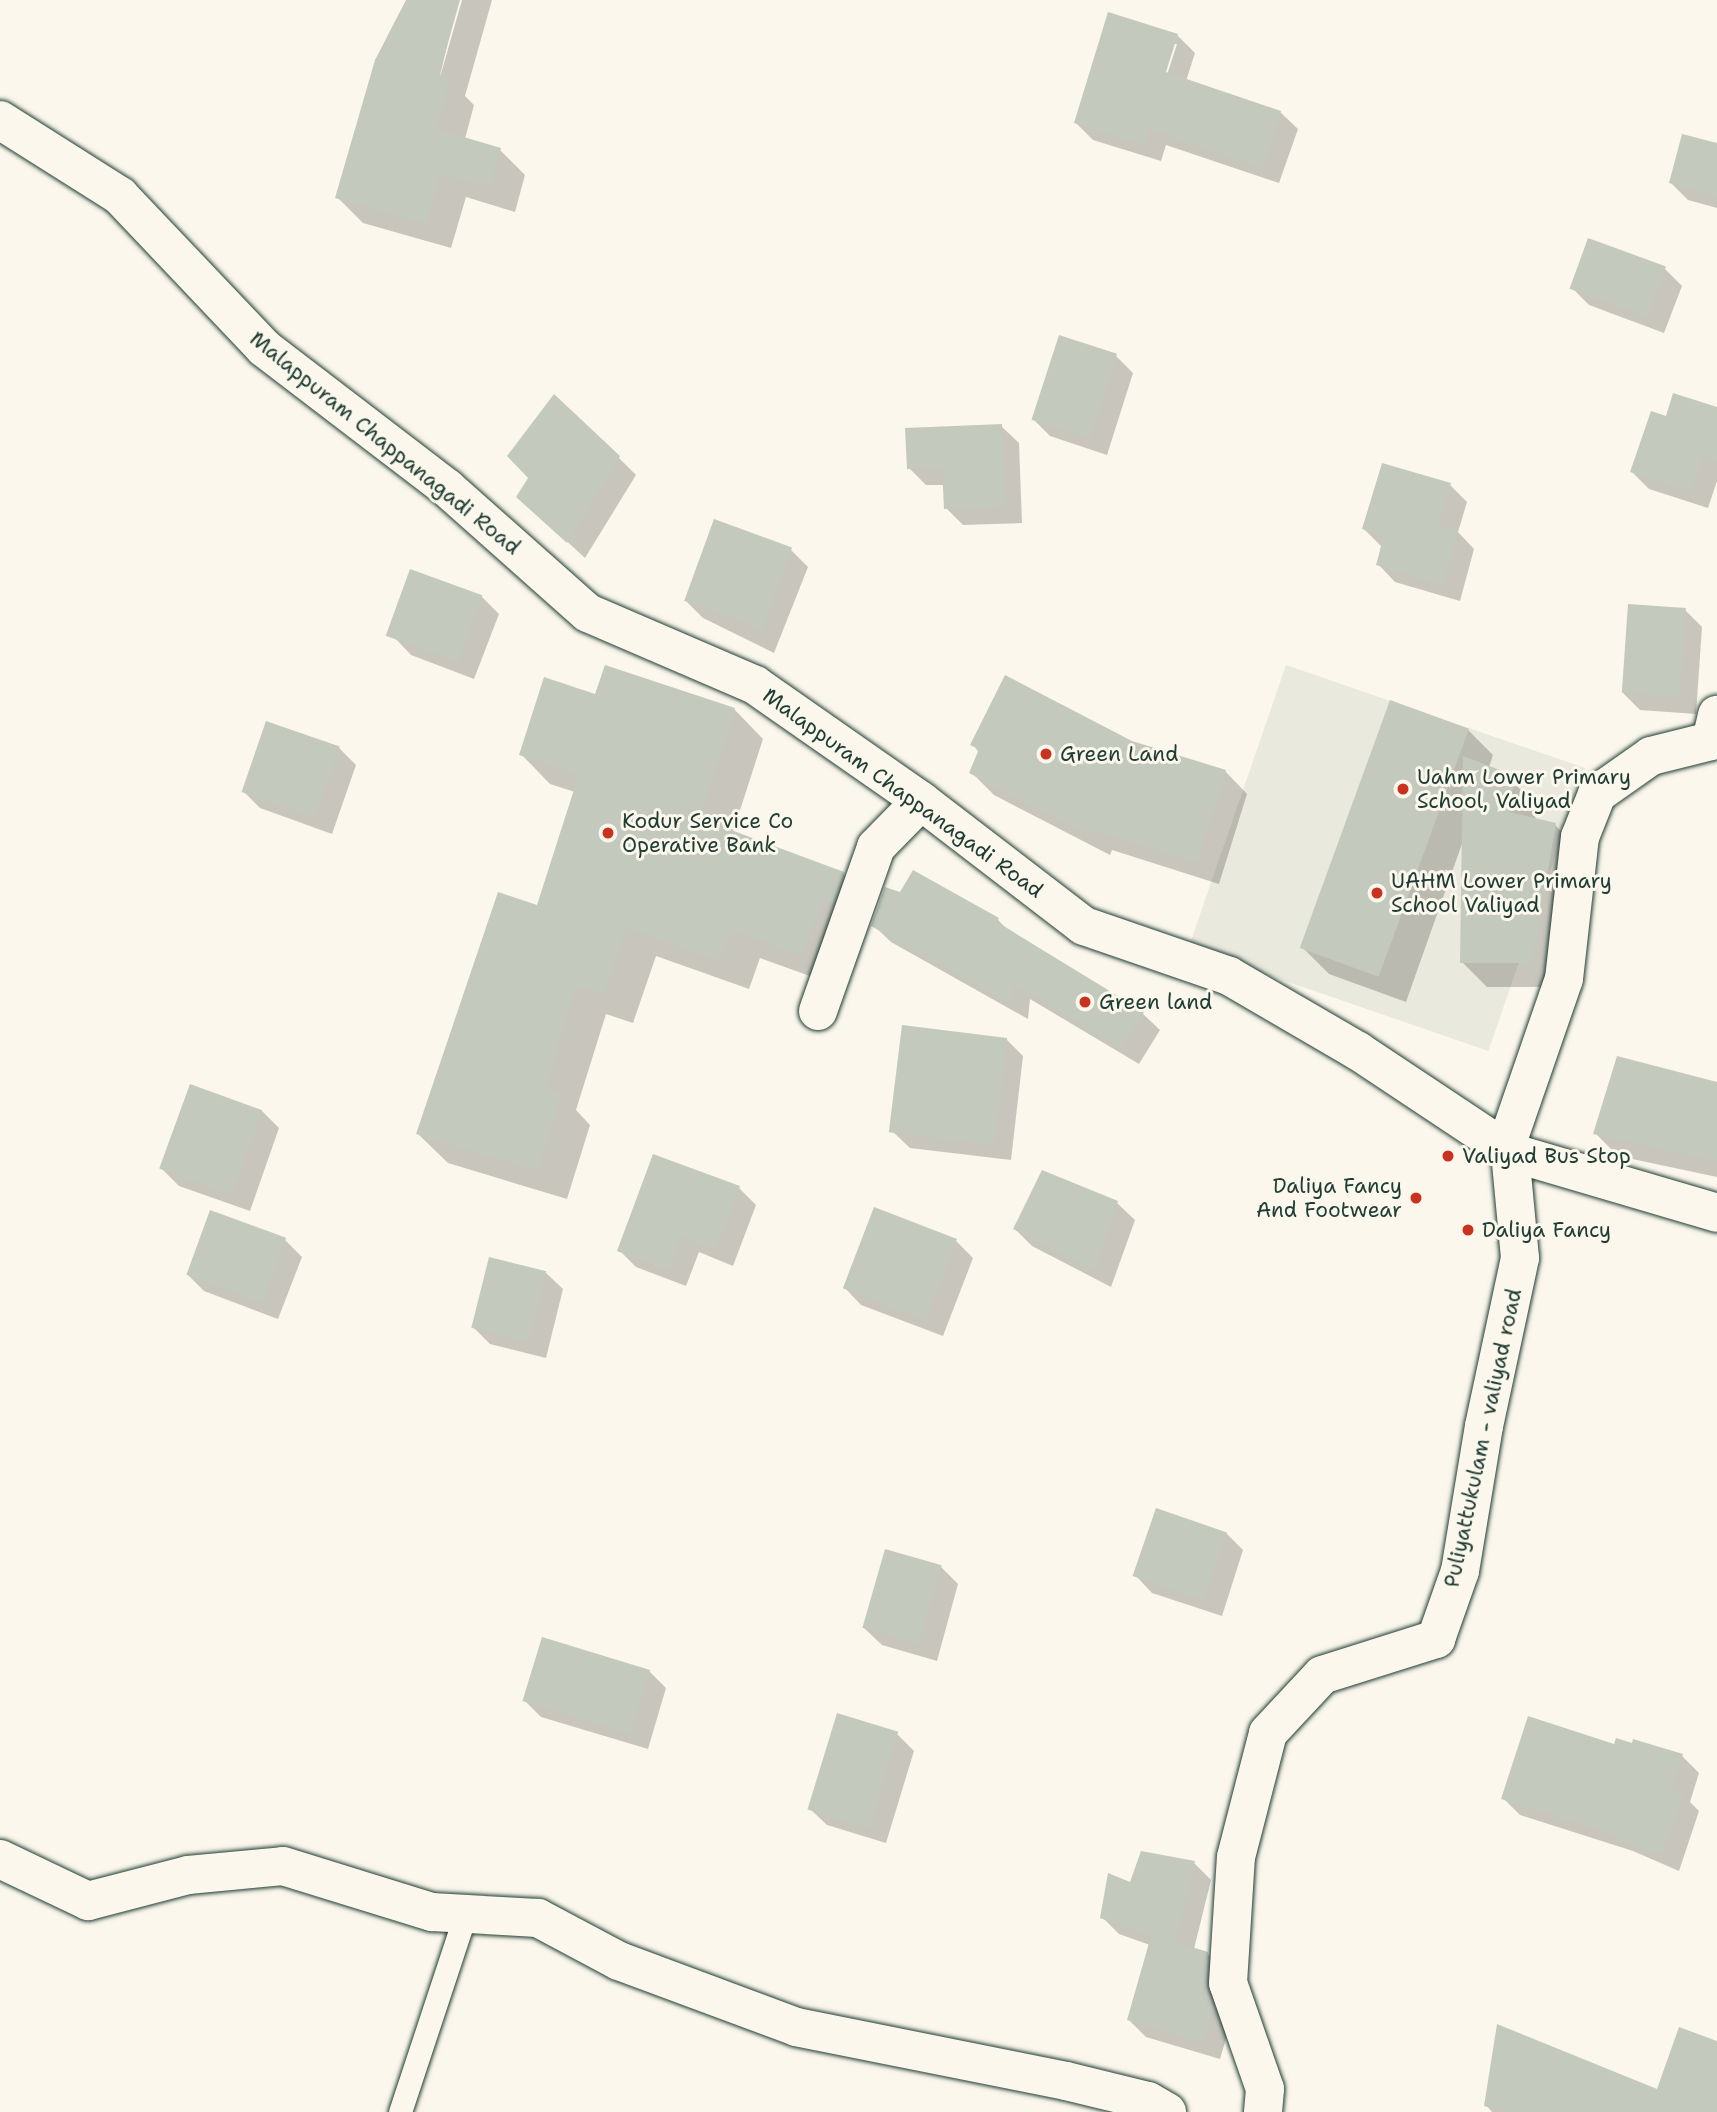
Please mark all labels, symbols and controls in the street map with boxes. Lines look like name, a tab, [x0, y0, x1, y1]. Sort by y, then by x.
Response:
street label: Malappuram Chappanagadi Road	[245, 326, 525, 560]
street label: Malappuram Chappanagadi Road	[758, 683, 1048, 903]
place label: Green Land	[1060, 741, 1178, 767]
marker: Green Land	[1038, 746, 1054, 762]
place label: Uahm Lower Primary School, Valiyad	[1417, 764, 1631, 814]
marker: Uahm Lower Primary School, Valiyad	[1395, 781, 1411, 797]
place label: Kodur Service Co Operative Bank	[622, 808, 793, 858]
marker: Kodur Service Co Operative Bank	[600, 825, 616, 841]
place label: UAHM Lower Primary School Valiyad	[1391, 868, 1612, 918]
marker: UAHM Lower Primary School Valiyad	[1369, 885, 1385, 901]
place label: Green land	[1099, 989, 1212, 1015]
marker: Green land	[1077, 994, 1093, 1010]
place label: Valiyad Bus Stop	[1462, 1143, 1631, 1169]
marker: Valiyad Bus Stop	[1440, 1148, 1456, 1164]
place label: Daliya Fancy And Footwear	[1256, 1173, 1402, 1223]
marker: Daliya Fancy And Footwear	[1408, 1190, 1424, 1206]
place label: Daliya Fancy	[1482, 1217, 1611, 1243]
marker: Daliya Fancy	[1460, 1222, 1476, 1238]
street label: Puliyattukulam - valiyad road	[1439, 1286, 1527, 1590]

